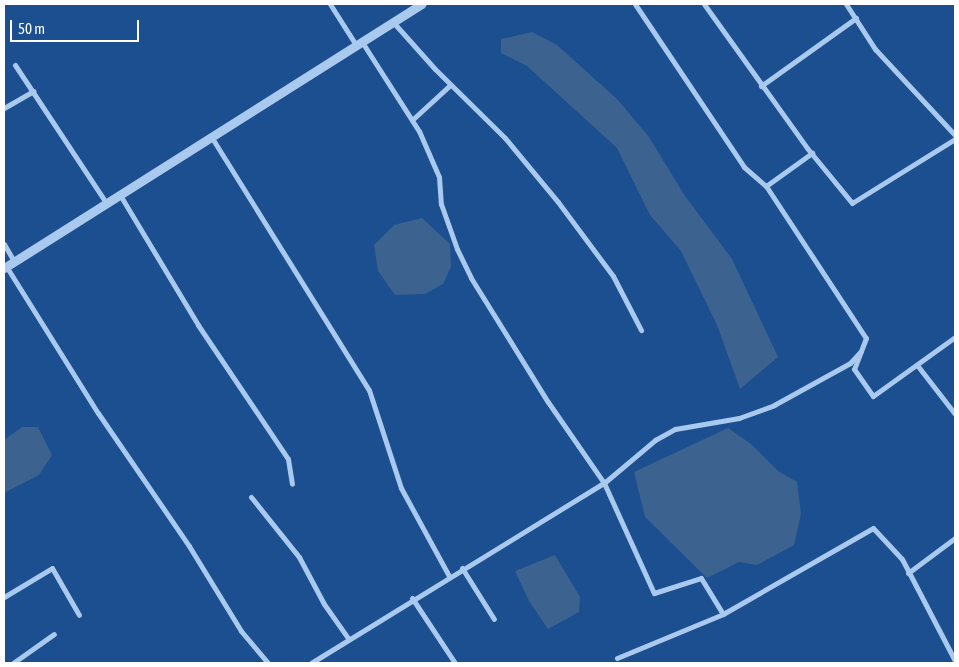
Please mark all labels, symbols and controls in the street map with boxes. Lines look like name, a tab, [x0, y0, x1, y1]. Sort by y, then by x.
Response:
scale bar	[12, 10, 141, 42]
text: 50 m	[18, 20, 45, 37]

